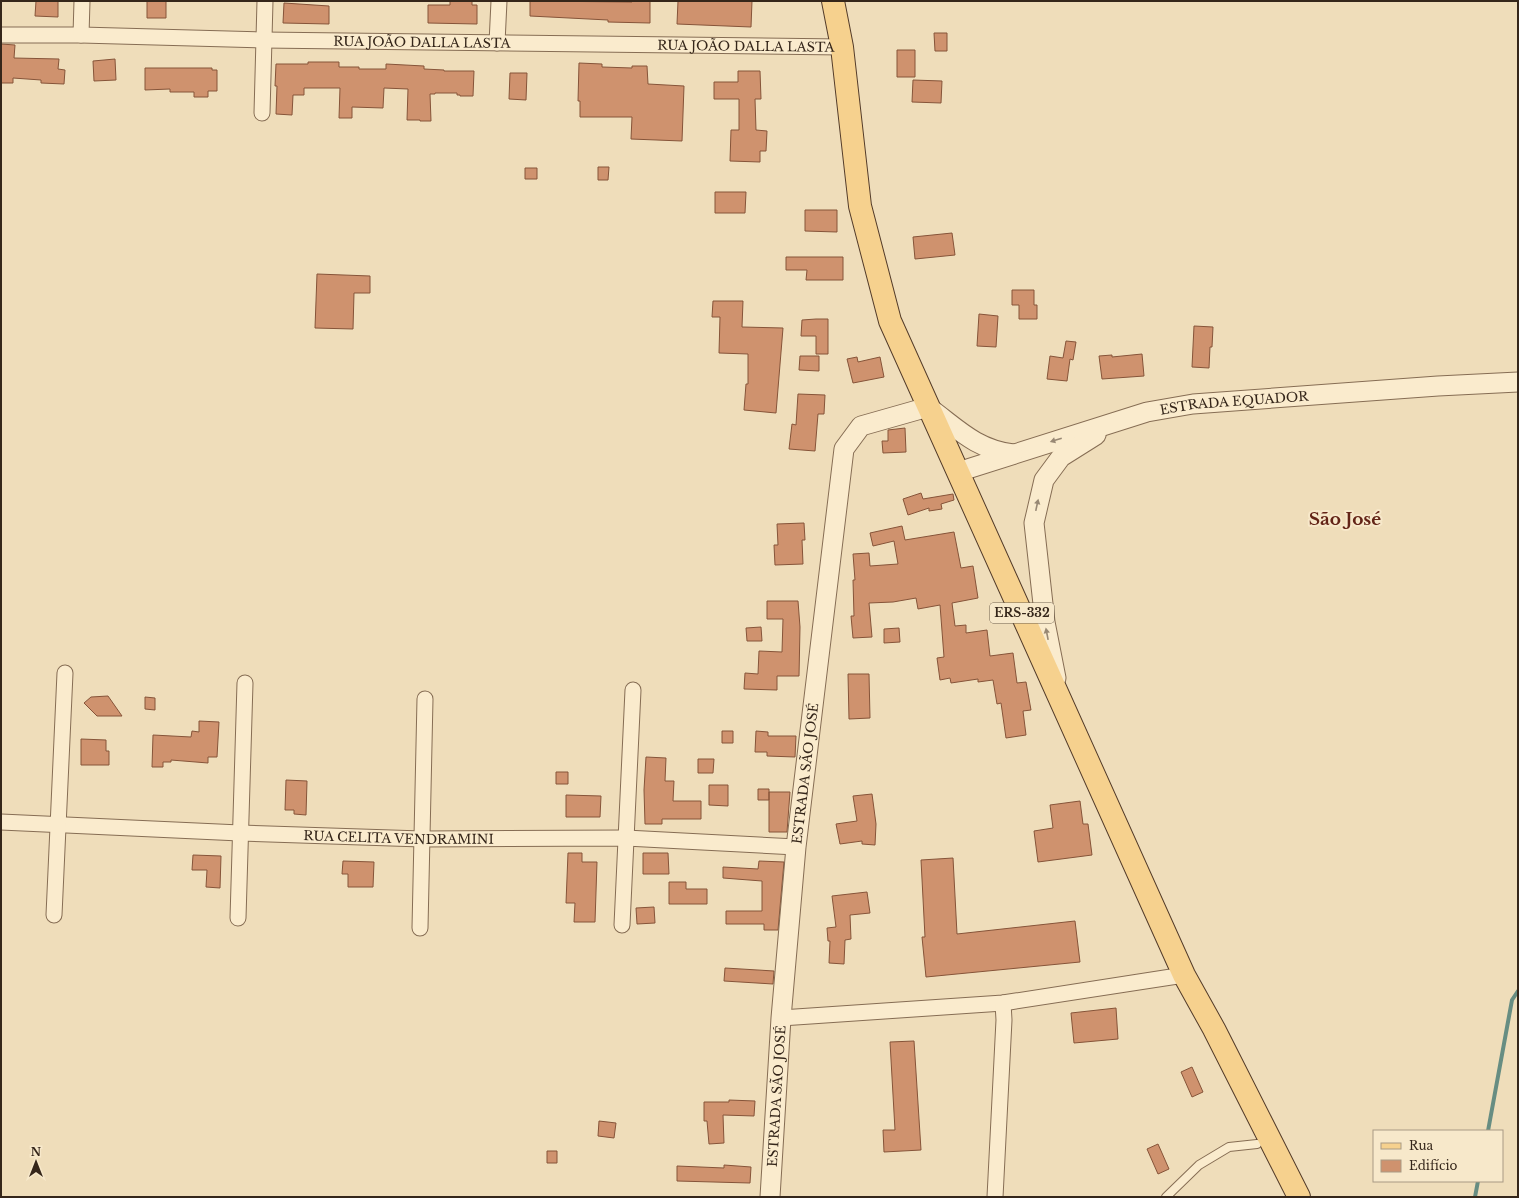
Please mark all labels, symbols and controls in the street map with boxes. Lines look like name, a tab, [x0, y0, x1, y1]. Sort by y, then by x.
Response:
street label: RUA JOÃO DALLA LASTA	[333, 33, 512, 52]
street label: RUA JOÃO DALLA LASTA	[657, 37, 836, 56]
street label: ESTRADA EQUADOR	[1159, 387, 1310, 419]
one-way arrow	[1050, 437, 1062, 443]
one-way arrow	[1035, 499, 1041, 512]
district label: São José	[1309, 509, 1381, 530]
road number: ERS-332	[990, 603, 1054, 623]
one-way arrow	[1044, 628, 1050, 640]
street label: ESTRADA SÃO JOSÉ	[788, 702, 822, 845]
street label: RUA CELITA VENDRAMINI	[303, 827, 494, 848]
street label: ESTRADA SÃO JOSÉ	[764, 1025, 790, 1168]
legend	[1373, 1130, 1503, 1182]
text: Rua	[1409, 1138, 1433, 1153]
north arrow	[16, 1142, 56, 1182]
text: N	[31, 1145, 42, 1159]
text: Edifício	[1409, 1158, 1457, 1173]

